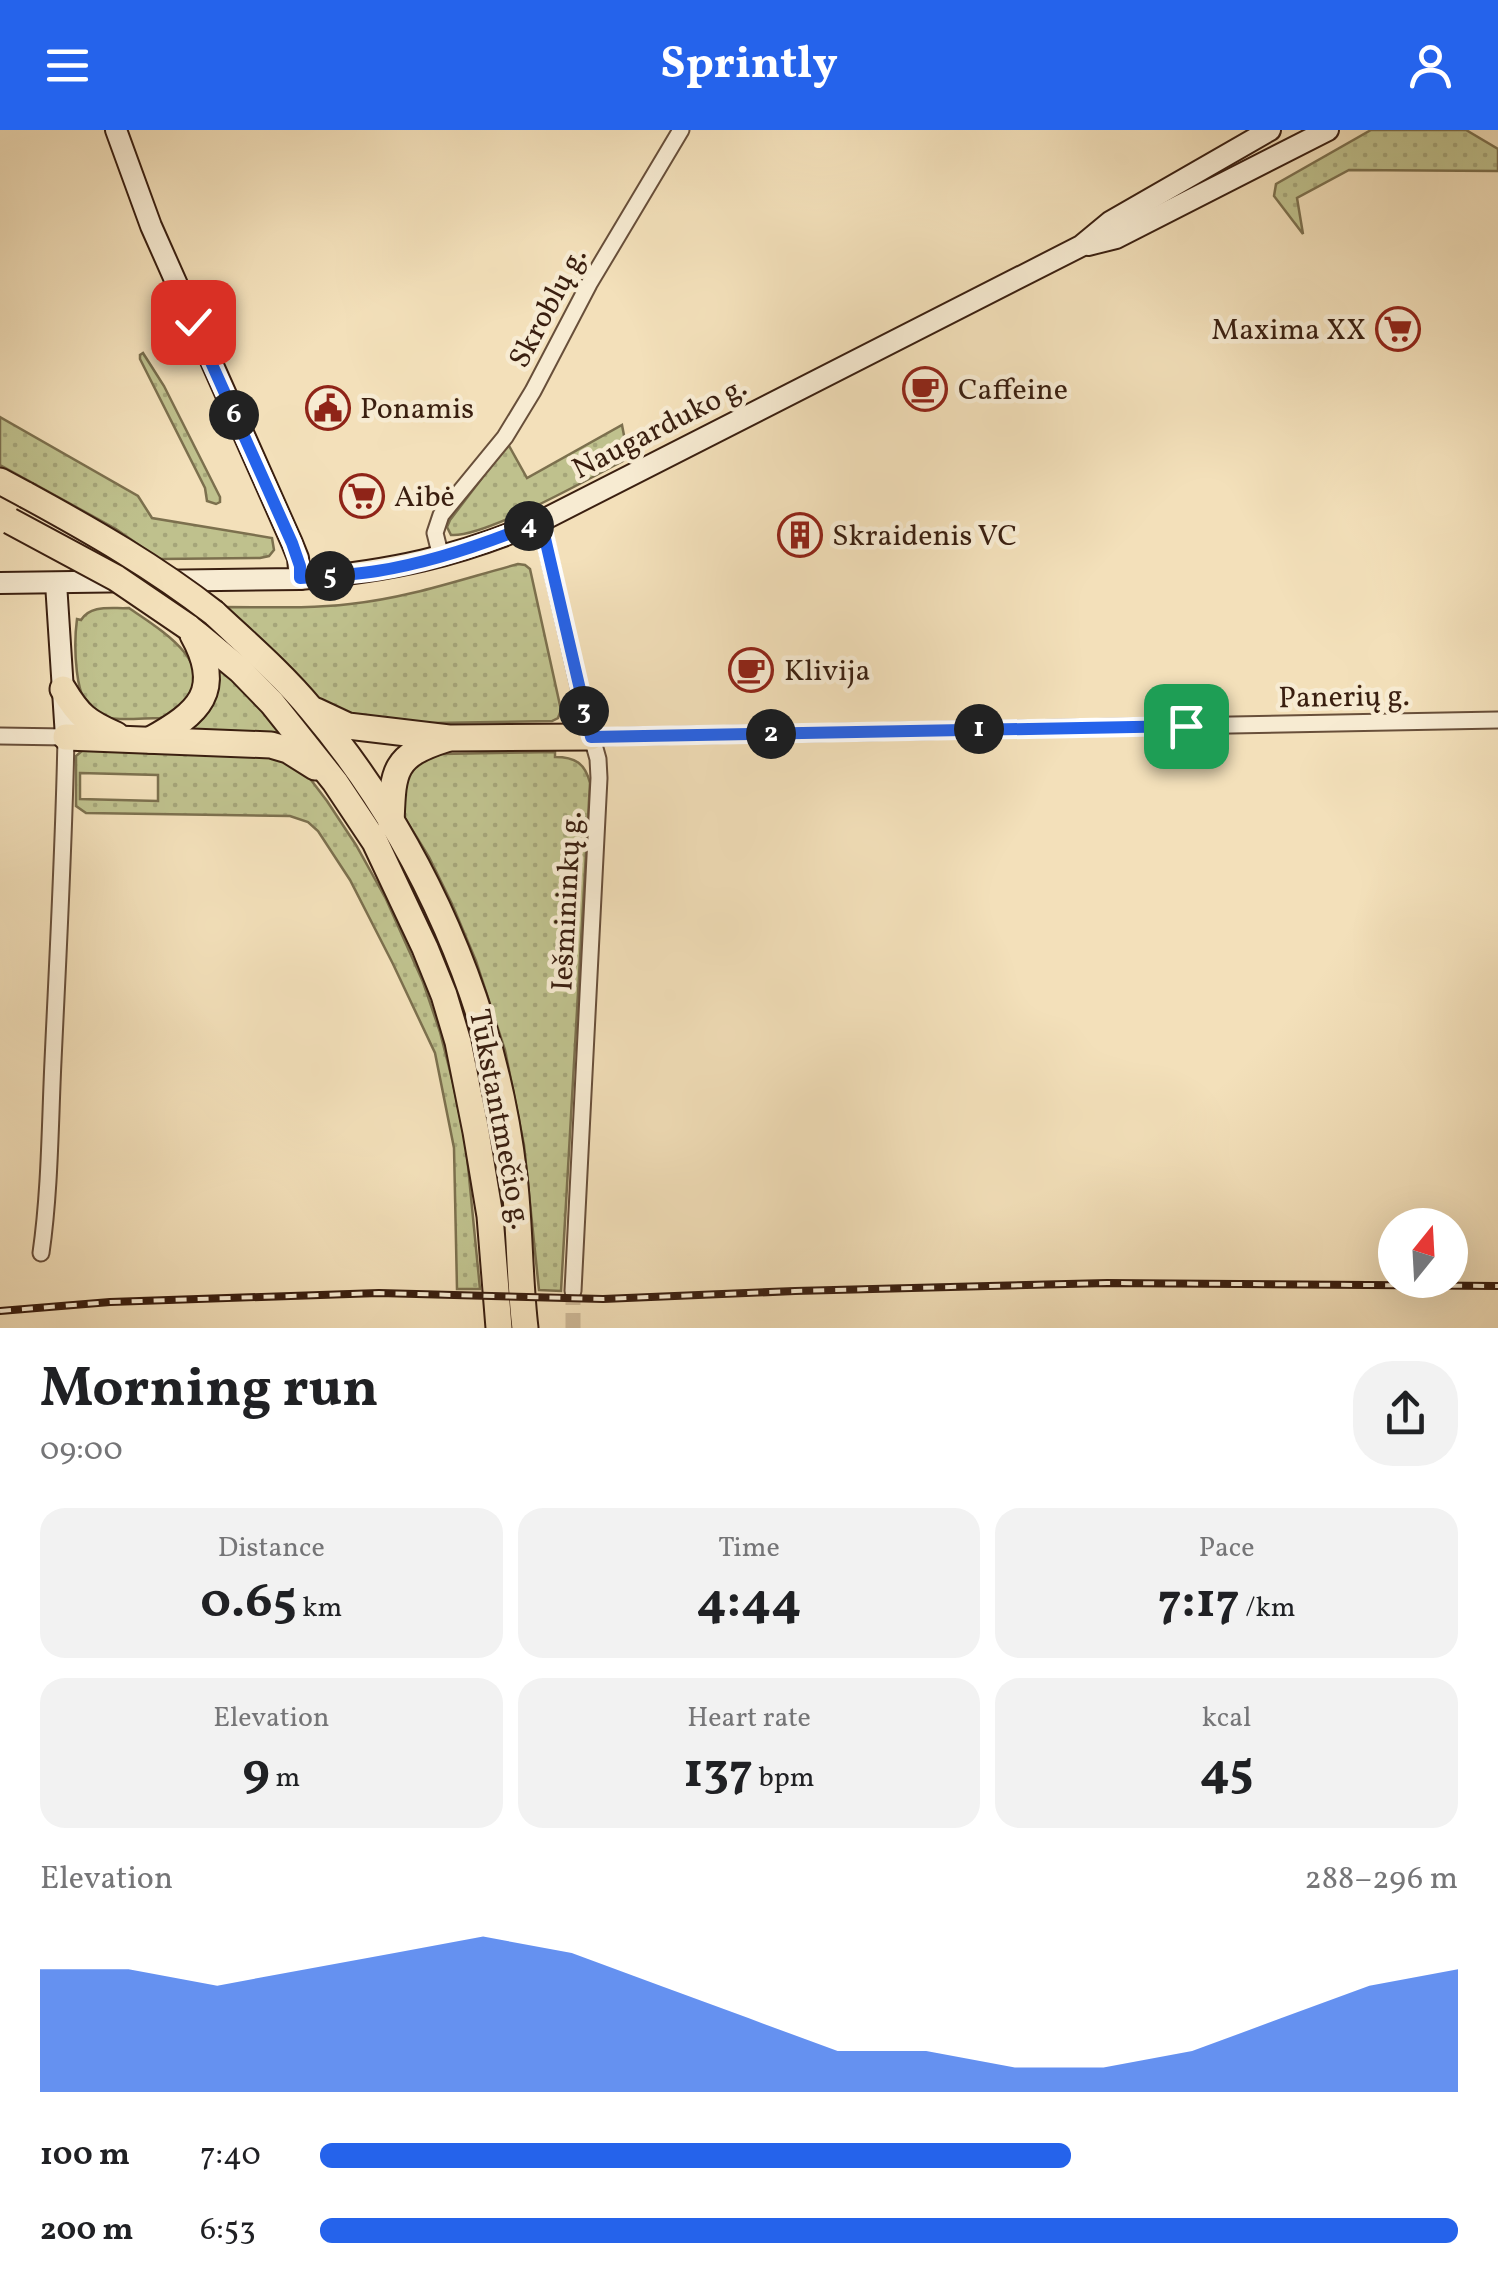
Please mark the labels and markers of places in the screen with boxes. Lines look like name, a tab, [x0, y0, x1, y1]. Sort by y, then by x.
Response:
pin	[151, 280, 236, 365]
supermarket icon: Maxima XX	[1375, 306, 1421, 352]
place label: Maxima XX	[1211, 310, 1366, 352]
cafe icon: Caffeine	[902, 366, 948, 412]
place label: Caffeine	[958, 370, 1068, 412]
public building icon: Ponamis	[305, 385, 351, 431]
place label: Ponamis	[360, 389, 474, 431]
pin: 6	[209, 390, 259, 440]
supermarket icon: Aibė	[339, 473, 385, 519]
place label: Aibė	[394, 477, 455, 519]
pin: 4	[504, 501, 554, 551]
building icon: Skraidenis VC	[777, 512, 823, 558]
place label: Skraidenis VC	[832, 516, 1017, 558]
pin: 5	[305, 551, 355, 601]
cafe icon: Klivija	[728, 647, 774, 693]
place label: Klivija	[784, 651, 870, 693]
pin	[1144, 684, 1229, 769]
pin: 3	[559, 686, 609, 736]
pin: 1	[954, 704, 1004, 754]
pin: 2	[746, 709, 796, 759]

